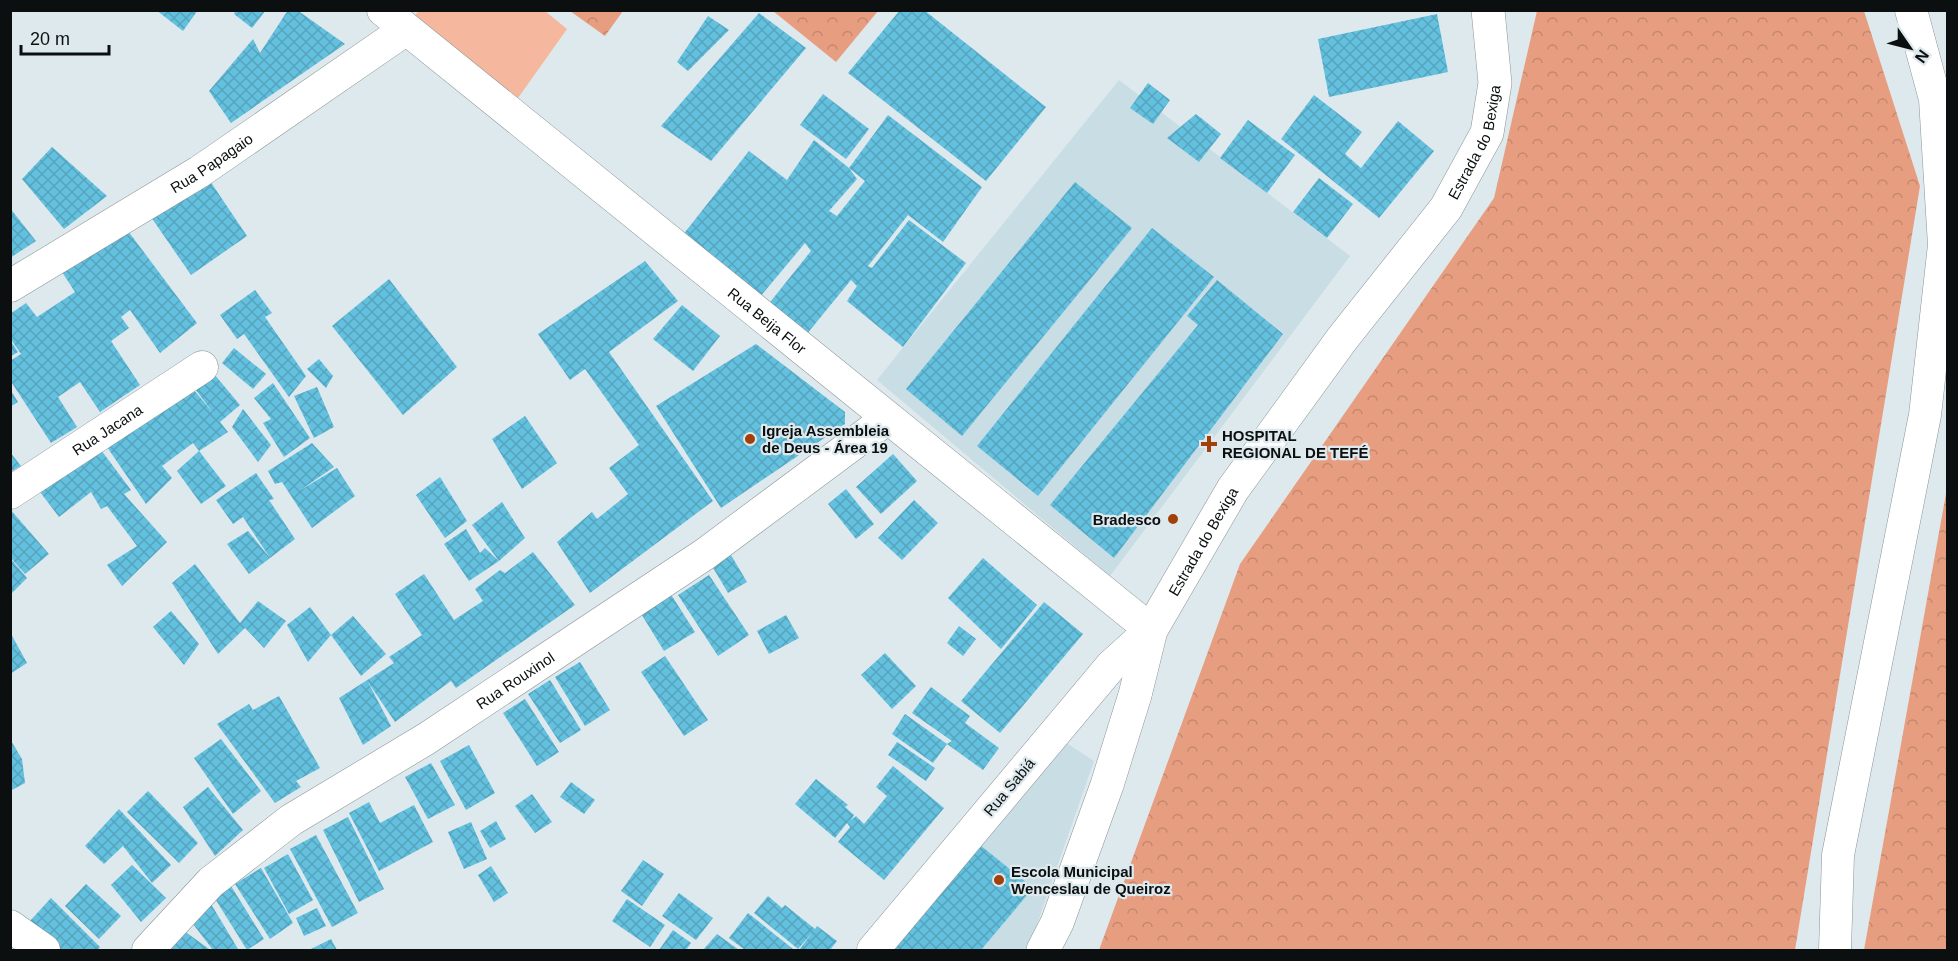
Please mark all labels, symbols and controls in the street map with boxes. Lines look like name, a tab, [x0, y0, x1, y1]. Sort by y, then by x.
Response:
scale bar	[21, 18, 110, 56]
north arrow	[1880, 18, 1940, 78]
text: 20 m	[30, 29, 70, 49]
text: N	[1912, 47, 1932, 66]
street label: Estrada do Bexiga	[1444, 83, 1503, 202]
street label: Rua Papagaio	[167, 129, 256, 196]
street label: Rua Beija Flor	[725, 284, 810, 357]
street label: Rua Jacana	[69, 400, 146, 458]
place label: Igreja Assembleia de Deus - Área 19	[762, 422, 890, 456]
place label: HOSPITAL REGIONAL DE TEFÉ	[1222, 427, 1368, 461]
marker: Igreja Assembleia de Deus - Área 19	[743, 432, 757, 446]
marker: HOSPITAL REGIONAL DE TEFÉ	[1200, 435, 1218, 453]
street label: Estrada do Bexiga	[1164, 483, 1241, 599]
place label: Bradesco	[1093, 511, 1161, 528]
marker: Bradesco	[1166, 512, 1180, 526]
street label: Rua Rouxinol	[473, 648, 557, 712]
street label: Rua Sabiá	[980, 754, 1038, 819]
place label: Escola Municipal Wenceslau de Queiroz	[1011, 863, 1171, 897]
marker: Escola Municipal Wenceslau de Queiroz	[992, 873, 1006, 887]

